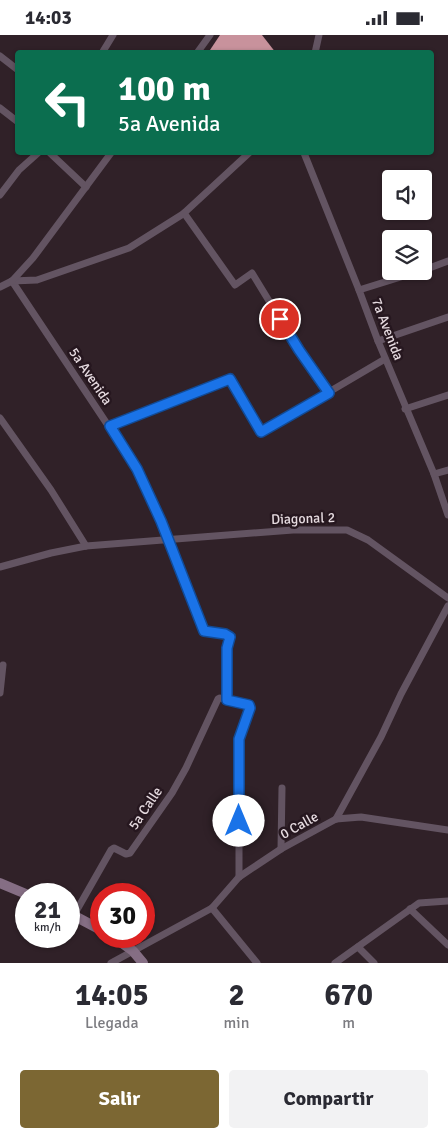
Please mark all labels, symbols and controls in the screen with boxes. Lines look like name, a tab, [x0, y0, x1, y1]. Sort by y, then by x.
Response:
text: 14:03	[25, 6, 72, 30]
text: 100 m	[118, 67, 211, 110]
icon: left	[35, 70, 100, 135]
text: 5a Avenida	[118, 110, 220, 137]
map controls	[382, 170, 432, 280]
button: sound	[382, 170, 432, 220]
button: layers	[382, 230, 432, 280]
street label: 7a Avenida	[368, 296, 407, 363]
pin	[259, 298, 301, 340]
icon: arrive	[266, 305, 294, 333]
street label: 5a Avenida	[65, 344, 116, 408]
street label: Diagonal 2	[271, 509, 335, 528]
street label: 5a Calle	[125, 784, 166, 833]
position arrow	[212, 794, 264, 846]
street label: 0 Calle	[277, 808, 321, 843]
speed limit sign: 30	[90, 883, 155, 948]
text: 21	[34, 894, 61, 925]
text: km/h	[34, 920, 61, 935]
text: 14:05	[75, 977, 149, 1014]
text: 2	[228, 977, 245, 1014]
text: 670	[324, 977, 373, 1014]
text: Llegada	[85, 1013, 139, 1033]
text: min	[224, 1013, 249, 1033]
text: m	[342, 1013, 355, 1033]
button: Salir	[20, 1070, 219, 1128]
button: Compartir	[229, 1070, 428, 1128]

